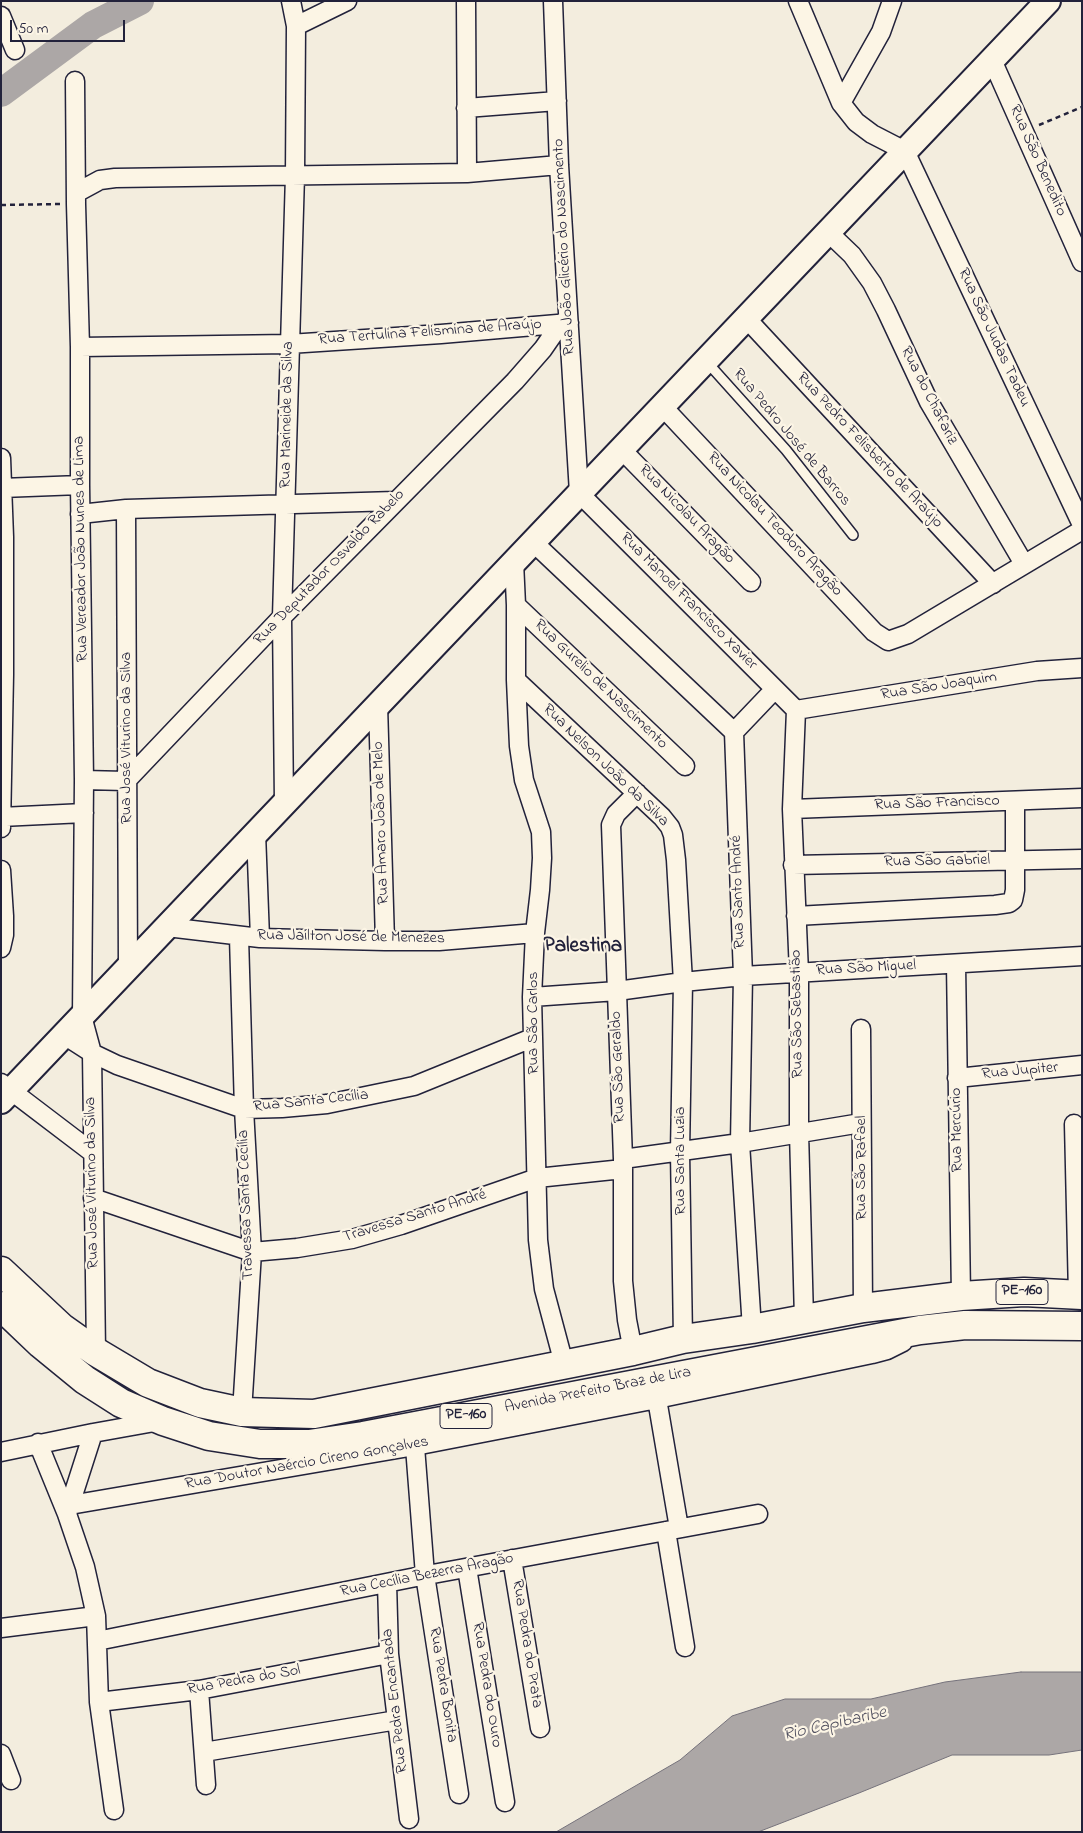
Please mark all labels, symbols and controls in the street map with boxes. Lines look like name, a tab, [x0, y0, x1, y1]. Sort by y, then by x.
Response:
scale bar	[12, 10, 128, 42]
text: 50 m	[18, 18, 48, 40]
street label: Rua São Benedito	[1004, 102, 1070, 220]
street label: Rua João Glicério do Nascimento	[550, 138, 580, 356]
street label: Rua São Judas Tadeu	[952, 265, 1034, 411]
street label: Rua Tertulina Felismina de Araújo	[318, 316, 542, 350]
street label: Rua Marineide da Silva	[277, 341, 299, 489]
street label: Rua do Chafariz	[895, 344, 961, 448]
street label: Rua Pedro José de Barros	[728, 365, 854, 511]
street label: Rua Pedro Felisberto de Araújo	[792, 369, 946, 533]
street label: Rua Vereador João Nunes de Lima	[70, 436, 94, 662]
street label: Rua Nicolau Teodoro Aragão	[702, 449, 846, 601]
street label: Rua Nicolau Aragão	[634, 461, 738, 569]
street label: Rua Deputador Osvaldo Rabelo	[250, 486, 410, 650]
street label: Rua Manoel Francisco Xavier	[615, 529, 761, 675]
street label: Rua Gurelio de Nascimento	[529, 616, 671, 754]
street label: Rua José Viturino da Silva	[117, 652, 137, 824]
street label: Rua São Joaquim	[880, 668, 998, 706]
street label: Rua Nelson João da Silva	[538, 701, 672, 831]
street label: Rua Amaro João de Melo	[370, 741, 394, 905]
street label: Rua São Francisco	[874, 792, 1000, 816]
street label: Rua Santo André	[727, 835, 751, 949]
street label: Rua São Gabriel	[884, 851, 990, 873]
street label: Rua Jaílton José de Menezes	[257, 927, 445, 949]
district label: Palestina	[544, 935, 622, 961]
street label: Rua São Sebastião	[787, 950, 809, 1078]
street label: Rua São Miguel	[816, 957, 916, 981]
street label: Rua São Carlos	[524, 972, 544, 1074]
street label: Rua São Geraldo	[607, 1011, 631, 1123]
street label: Rua Jupiter	[981, 1059, 1059, 1085]
street label: Rua Santa Cecília	[253, 1086, 369, 1118]
street label: Rua Mercúrio	[948, 1087, 968, 1173]
street label: Rua José Viturino da Silva	[82, 1097, 104, 1269]
street label: Rua Santa Luzia	[671, 1107, 691, 1215]
street label: Rua São Rafael	[852, 1116, 872, 1220]
street label: Travessa Santa Cecília	[235, 1129, 259, 1281]
street label: Travessa Santo André	[341, 1186, 489, 1248]
road number: PE-160	[996, 1280, 1048, 1304]
street label: Avenida Prefeito Braz de Lira	[503, 1364, 693, 1418]
road number: PE-160	[440, 1404, 492, 1428]
street label: Rua Doutor Naércio Cireno Gonçalves	[184, 1433, 430, 1495]
street label: Rua Cecília Bezerra Aragão	[339, 1550, 515, 1602]
street label: Rua Pedra do Prata	[506, 1578, 546, 1710]
street label: Rua Pedra do Ouro	[467, 1621, 505, 1749]
street label: Rua Pedra Bonita	[423, 1626, 461, 1744]
street label: Rua Pedra Encantada	[379, 1628, 413, 1774]
street label: Rua Pedra do Sol	[186, 1662, 302, 1700]
water label: Rio Capibaribe	[781, 1703, 889, 1747]

